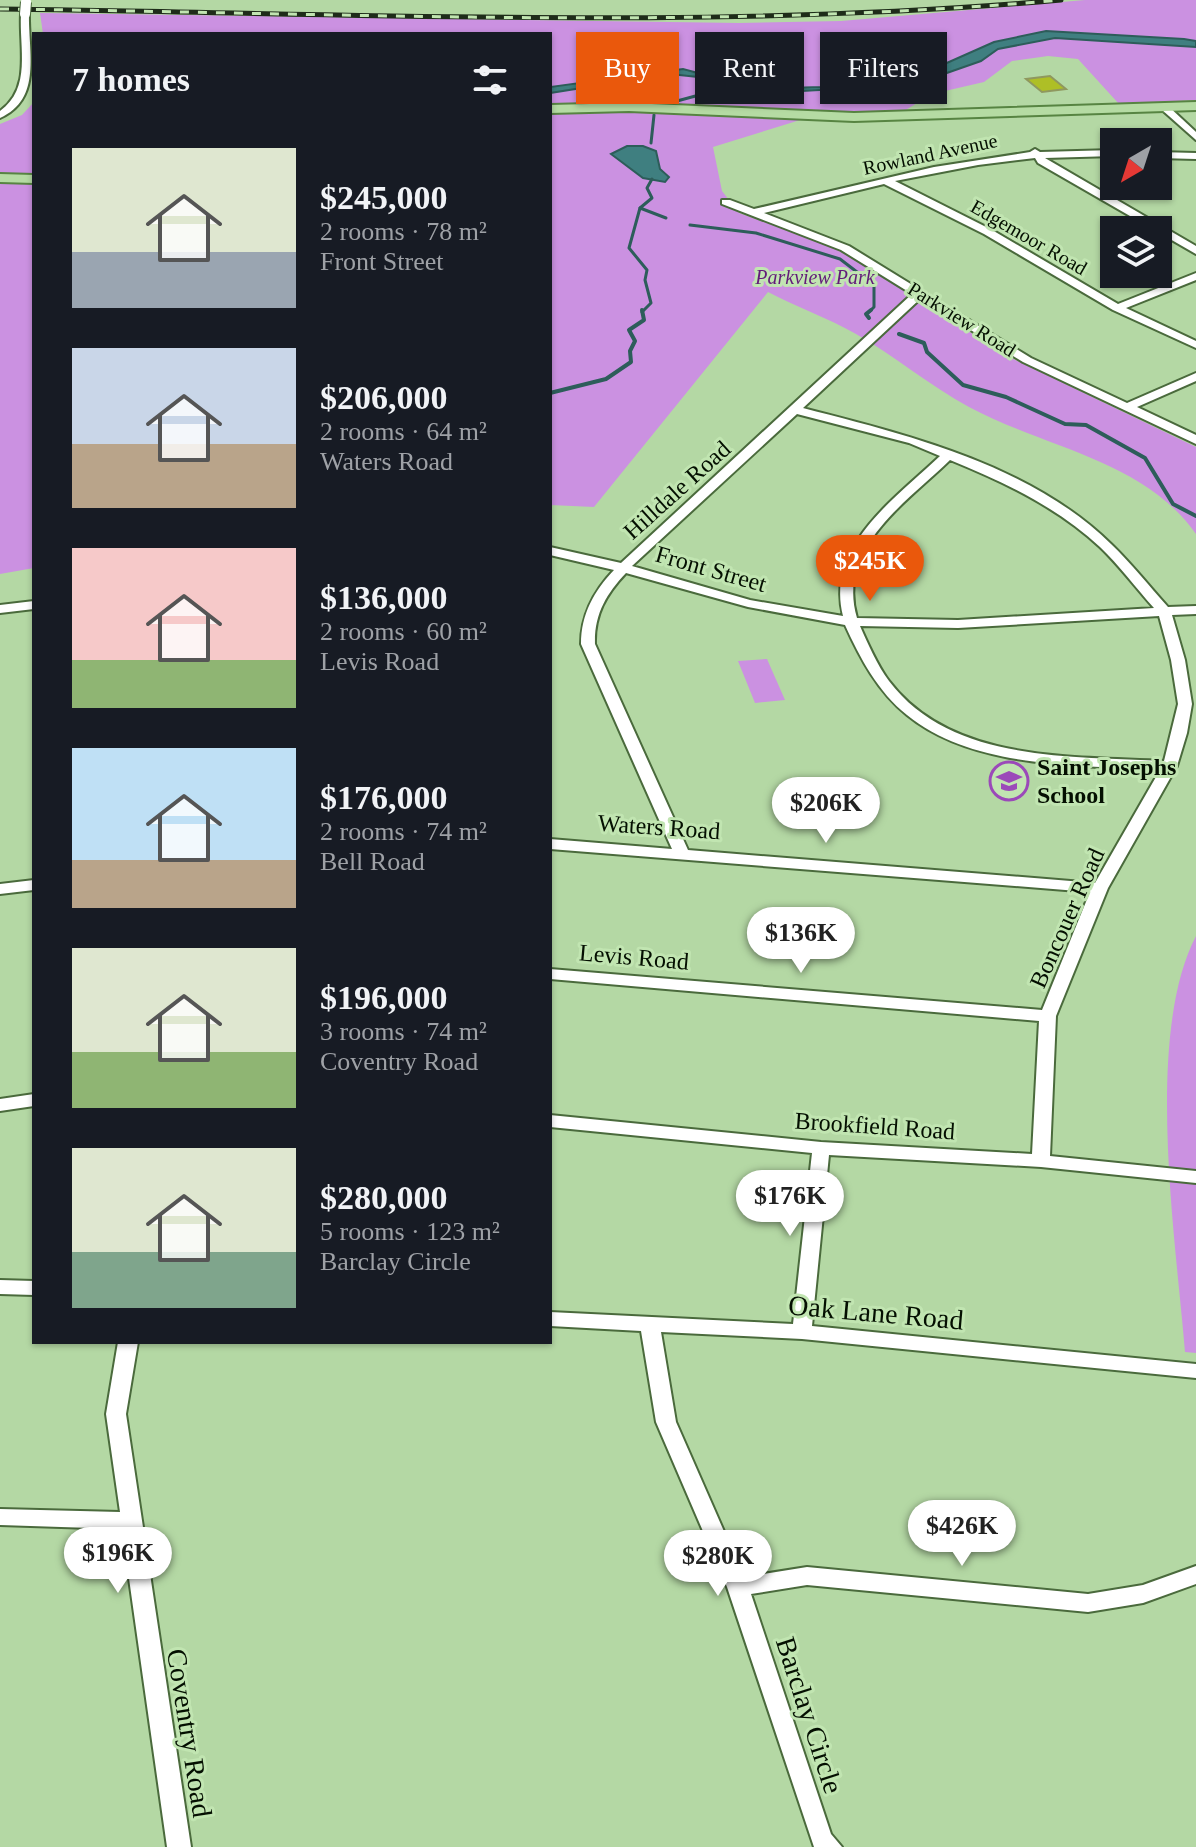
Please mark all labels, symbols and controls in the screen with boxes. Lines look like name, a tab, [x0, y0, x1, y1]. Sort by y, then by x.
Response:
chip: Buy	[576, 32, 679, 104]
chip: Rent	[695, 32, 804, 104]
chip: Filters	[820, 32, 947, 104]
icon: filters	[468, 58, 512, 102]
text: 7 homes	[72, 61, 190, 98]
north arrow	[1100, 128, 1172, 200]
map controls	[1100, 128, 1172, 288]
street label: Rowland Avenue	[861, 129, 999, 179]
text: $245,000	[320, 179, 448, 216]
icon: home	[136, 180, 232, 276]
street label: Edgemoor Road	[966, 195, 1091, 280]
button: layers	[1100, 216, 1172, 288]
text: 2 rooms · 78 m²	[320, 217, 487, 246]
text: Front Street	[320, 247, 444, 276]
park label: Parkview Park	[754, 266, 876, 288]
street label: Parkview Road	[904, 277, 1020, 361]
text: $206,000	[320, 379, 448, 416]
icon: home	[136, 380, 232, 476]
text: 2 rooms · 64 m²	[320, 417, 487, 446]
street label: Hilldale Road	[619, 436, 735, 544]
text: Waters Road	[320, 447, 453, 476]
pin: $245K	[814, 535, 926, 603]
street label: Front Street	[653, 541, 770, 597]
text: $245K	[834, 546, 906, 575]
text: $136,000	[320, 579, 448, 616]
icon: home	[136, 580, 232, 676]
text: 2 rooms · 60 m²	[320, 617, 487, 646]
text: Levis Road	[320, 647, 439, 676]
place label: Saint Josephs School	[1037, 754, 1176, 808]
school or university icon: Saint Josephs School	[988, 760, 1030, 802]
pin: $206K	[770, 777, 882, 845]
text: $176,000	[320, 779, 448, 816]
icon: home	[136, 780, 232, 876]
text: $206K	[790, 788, 862, 817]
street label: Waters Road	[597, 810, 721, 844]
text: 2 rooms · 74 m²	[320, 817, 487, 846]
street label: Boncouer Road	[1025, 844, 1109, 992]
text: Bell Road	[320, 847, 425, 876]
pin: $136K	[745, 907, 857, 975]
text: $136K	[765, 918, 837, 947]
street label: Levis Road	[578, 939, 690, 975]
text: $196,000	[320, 979, 448, 1016]
icon: home	[136, 980, 232, 1076]
text: 3 rooms · 74 m²	[320, 1017, 487, 1046]
text: Coventry Road	[320, 1047, 478, 1076]
street label: Brookfield Road	[794, 1107, 956, 1145]
pin: $176K	[734, 1170, 846, 1238]
text: $280,000	[320, 1179, 448, 1216]
icon: home	[136, 1180, 232, 1276]
text: $176K	[754, 1181, 826, 1210]
text: 5 rooms · 123 m²	[320, 1217, 500, 1246]
text: Barclay Circle	[320, 1247, 471, 1276]
street label: Oak Lane Road	[787, 1289, 965, 1336]
pin: $426K	[906, 1500, 1018, 1568]
text: $426K	[926, 1511, 998, 1540]
pin: $196K	[62, 1527, 174, 1595]
pin: $280K	[662, 1530, 774, 1598]
text: $196K	[82, 1538, 154, 1567]
text: $280K	[682, 1541, 754, 1570]
street label: Barclay Circle	[770, 1633, 849, 1797]
street label: Coventry Road	[161, 1647, 218, 1820]

